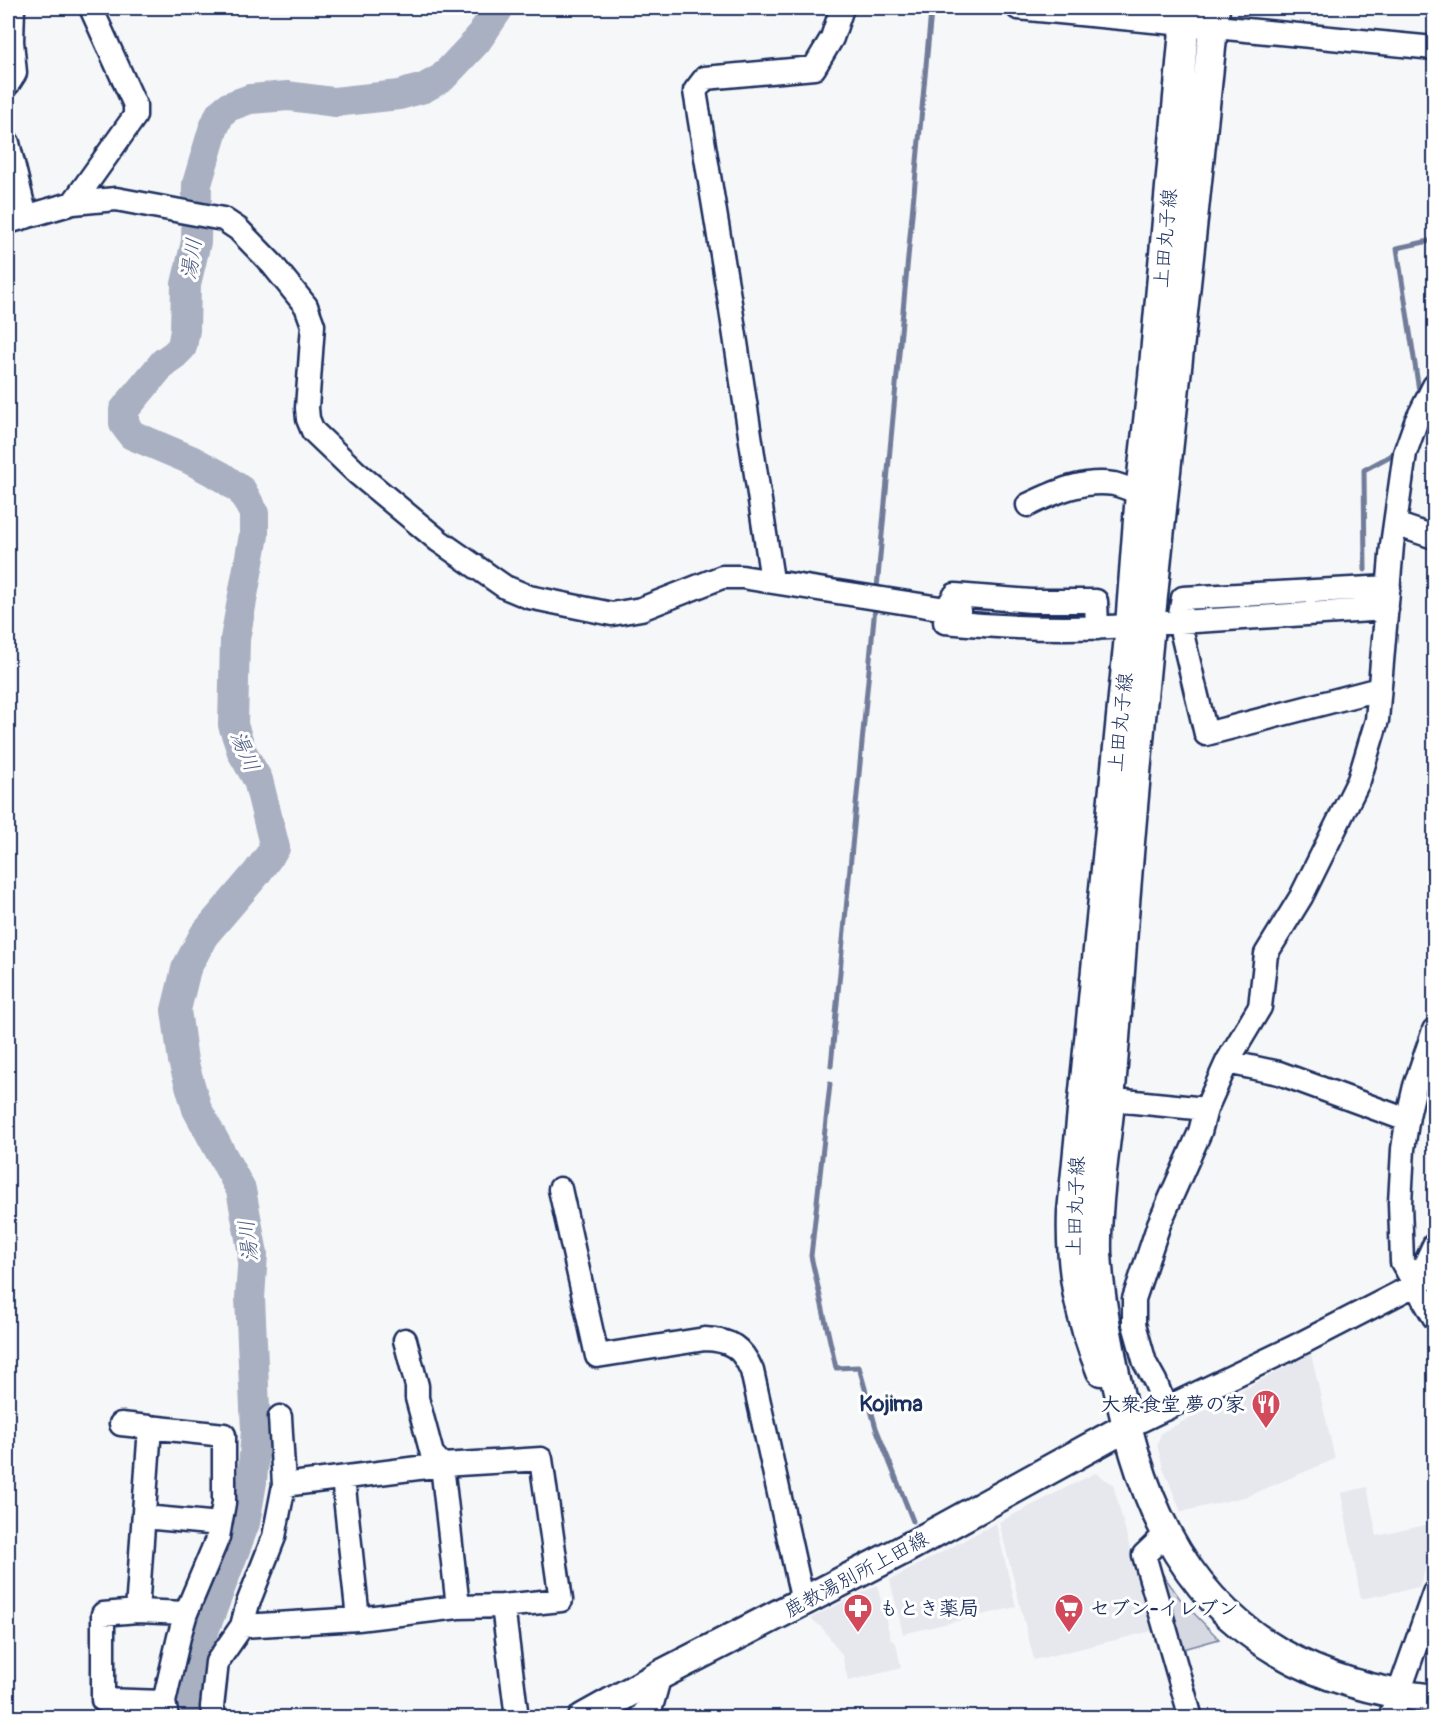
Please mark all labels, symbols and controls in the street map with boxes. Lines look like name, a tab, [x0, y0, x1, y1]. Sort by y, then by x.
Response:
street label: 上田丸子線	[1149, 187, 1182, 289]
water label: 湯川	[175, 236, 208, 282]
street label: 上田丸子線	[1103, 671, 1138, 773]
water label: 湯川	[224, 727, 265, 776]
street label: 上田丸子線	[1061, 1156, 1090, 1256]
water label: 湯川	[233, 1219, 264, 1263]
restaurant icon: 大衆食堂 夢の家	[1250, 1388, 1282, 1430]
district label: Kojima	[859, 1390, 923, 1418]
place label: 大衆食堂 夢の家	[1101, 1392, 1245, 1417]
street label: 鹿教湯別所上田線	[780, 1526, 933, 1623]
pharmacy icon: もとき薬局	[842, 1592, 874, 1634]
supermarket icon: セブン-イレブン	[1053, 1592, 1085, 1634]
place label: もとき薬局	[879, 1596, 979, 1621]
place label: セブン-イレブン	[1090, 1596, 1239, 1621]

